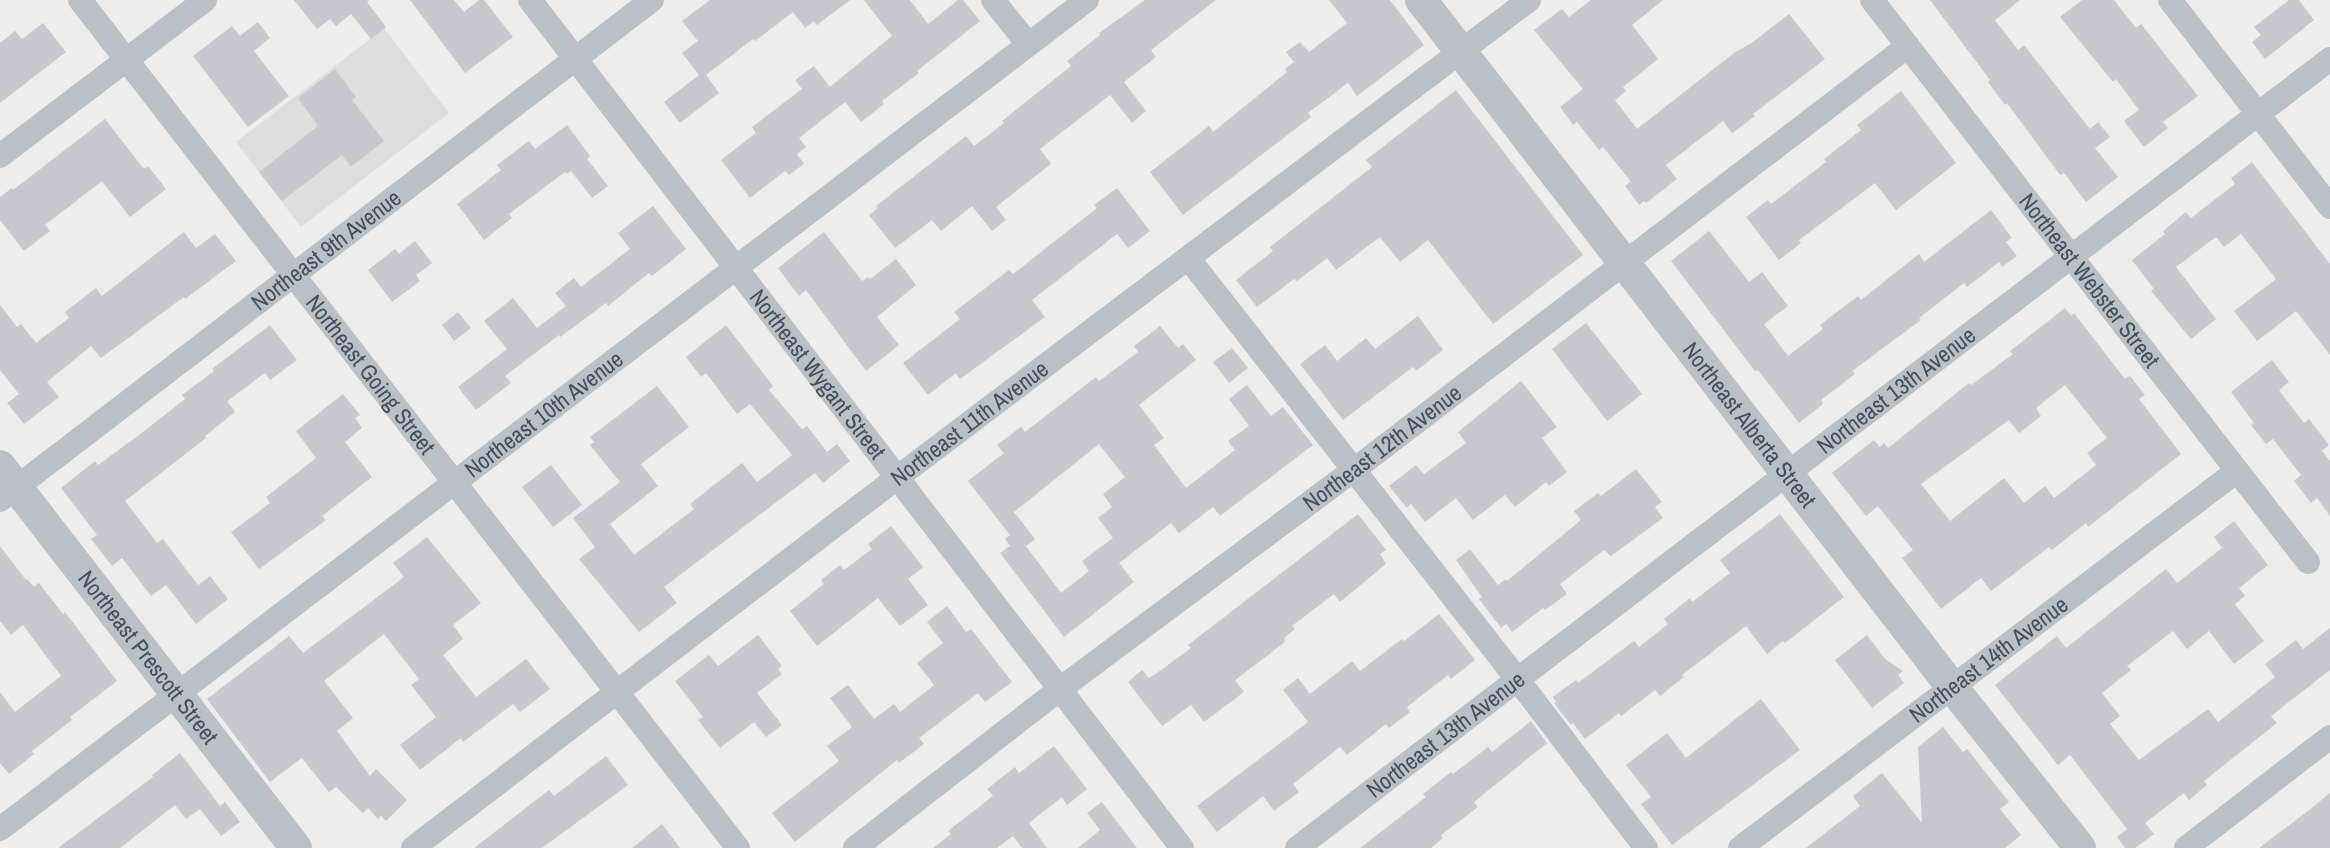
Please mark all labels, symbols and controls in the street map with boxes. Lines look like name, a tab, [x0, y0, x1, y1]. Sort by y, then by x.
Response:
street label: Northeast 9th Avenue	[244, 182, 407, 317]
street label: Northeast Webster Street	[2013, 187, 2167, 374]
street label: Northeast Wygant Street	[743, 283, 893, 465]
street label: Northeast Going Street	[299, 288, 443, 460]
street label: Northeast 13th Avenue	[1810, 319, 1982, 460]
street label: Northeast Alberta Street	[1676, 335, 1824, 514]
street label: Northeast 10th Avenue	[458, 343, 629, 484]
street label: Northeast 11th Avenue	[884, 353, 1054, 492]
street label: Northeast 12th Avenue	[1296, 377, 1468, 518]
street label: Northeast Prescott Street	[71, 564, 226, 750]
street label: Northeast 14th Avenue	[1903, 589, 2074, 729]
street label: Northeast 13th Avenue	[1360, 664, 1531, 805]

